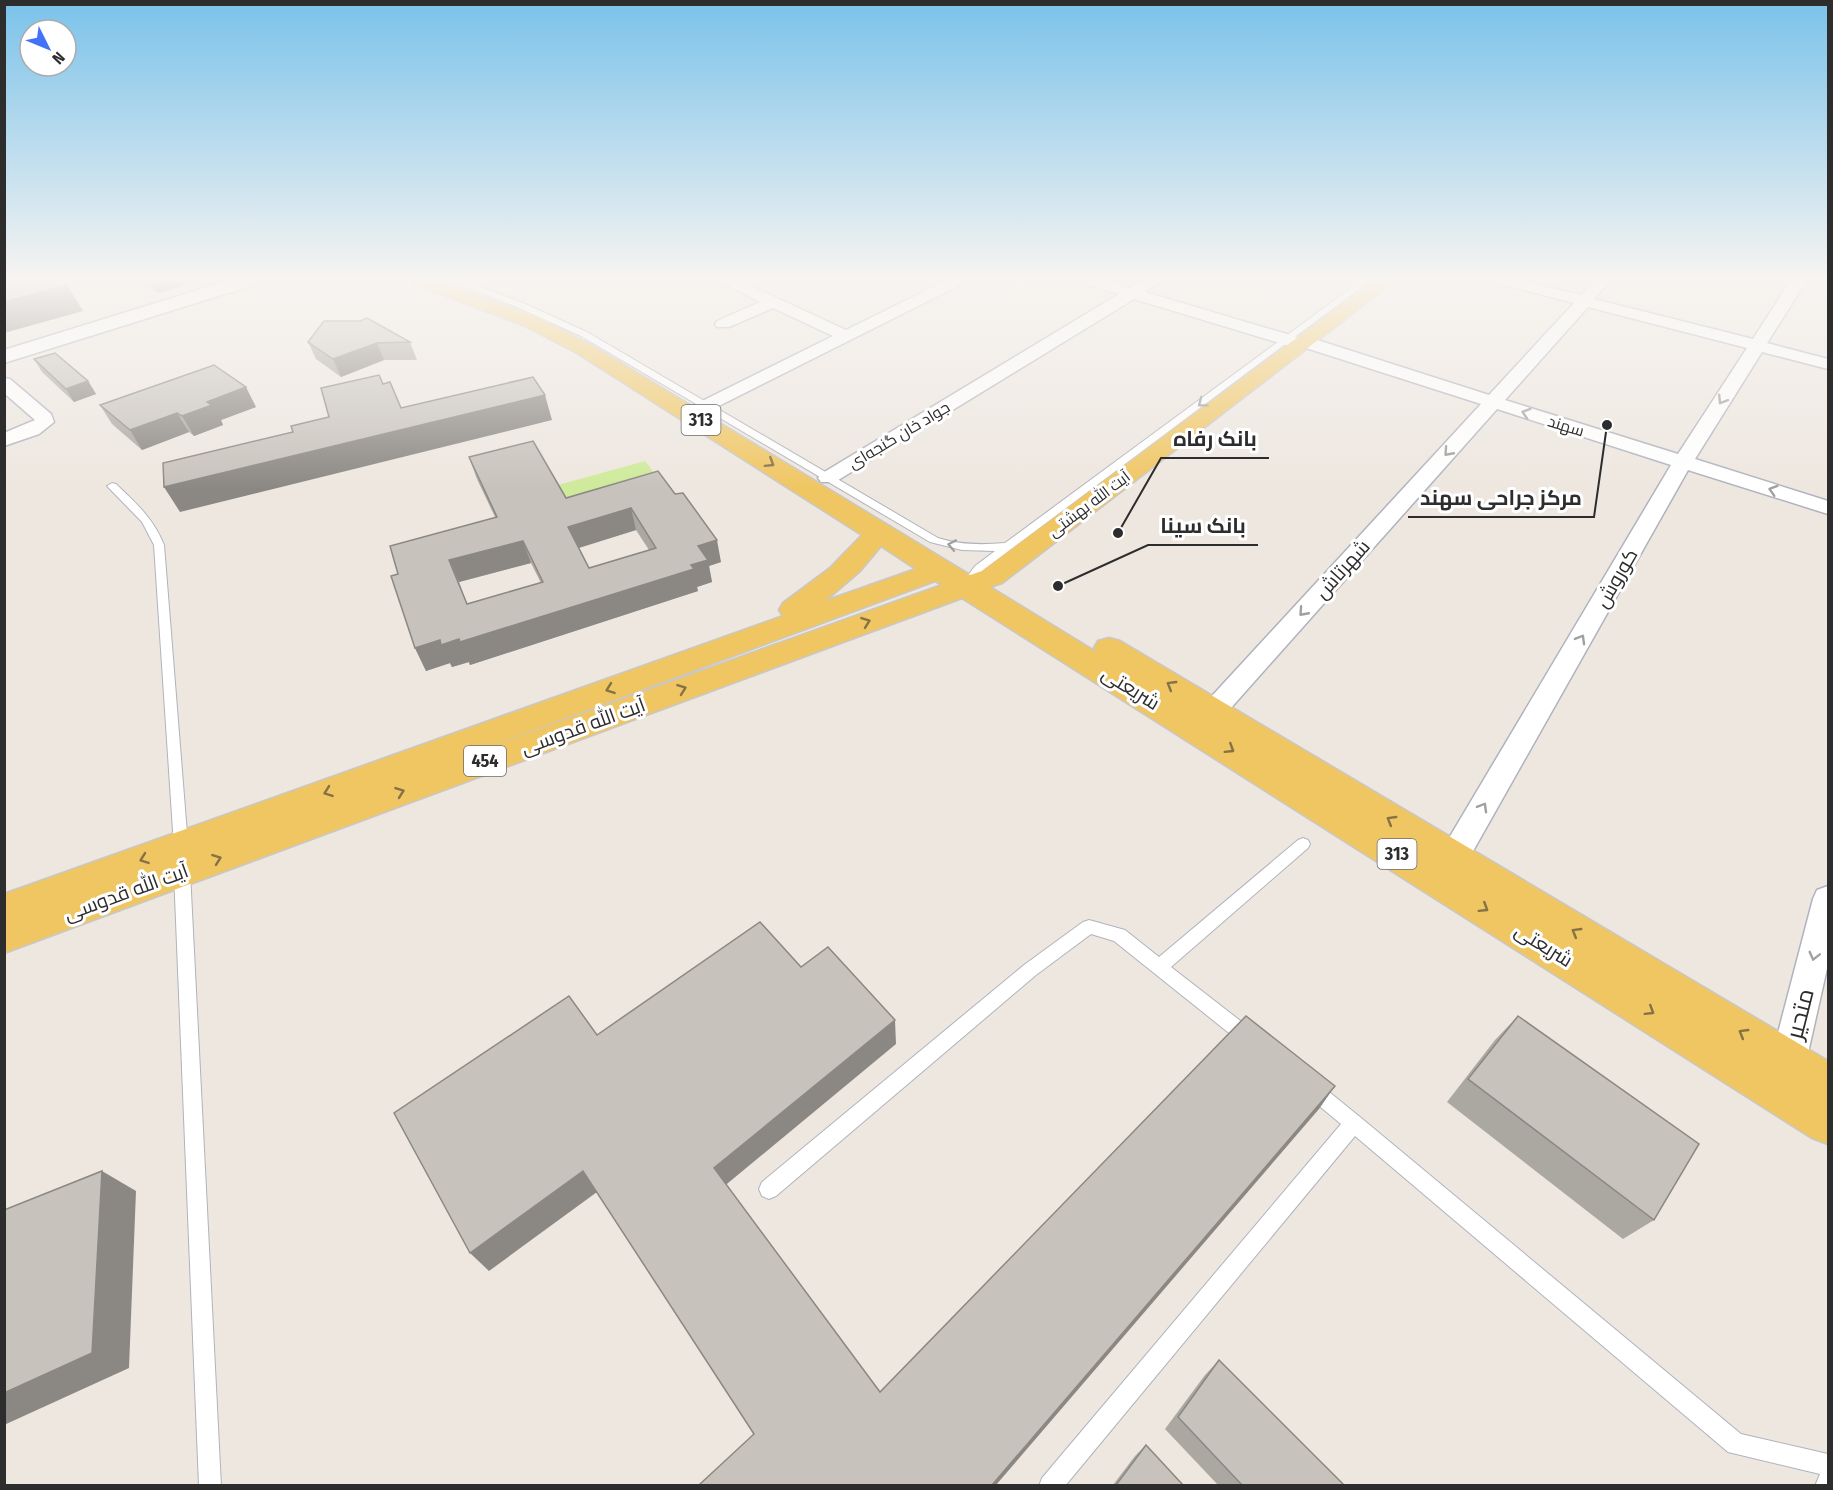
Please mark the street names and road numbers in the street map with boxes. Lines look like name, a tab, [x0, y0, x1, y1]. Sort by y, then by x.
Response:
street label: جواد خان گنجه‌ای	[845, 397, 954, 474]
road number: 313	[682, 405, 720, 435]
street label: سهند	[1545, 411, 1586, 441]
street label: آیت الله بهشتی	[1044, 466, 1135, 542]
street label: شهرتاش	[1309, 535, 1375, 604]
street label: کوروش	[1589, 544, 1643, 612]
street label: شریعتی	[1097, 661, 1164, 716]
street label: آیت الله قدوسی	[517, 691, 650, 761]
road number: 454	[464, 746, 506, 776]
road number: 313	[1378, 839, 1416, 869]
street label: آیت الله قدوسی	[60, 857, 193, 927]
street label: شریعتی	[1510, 918, 1577, 973]
street label: متحیر	[1780, 986, 1820, 1044]

